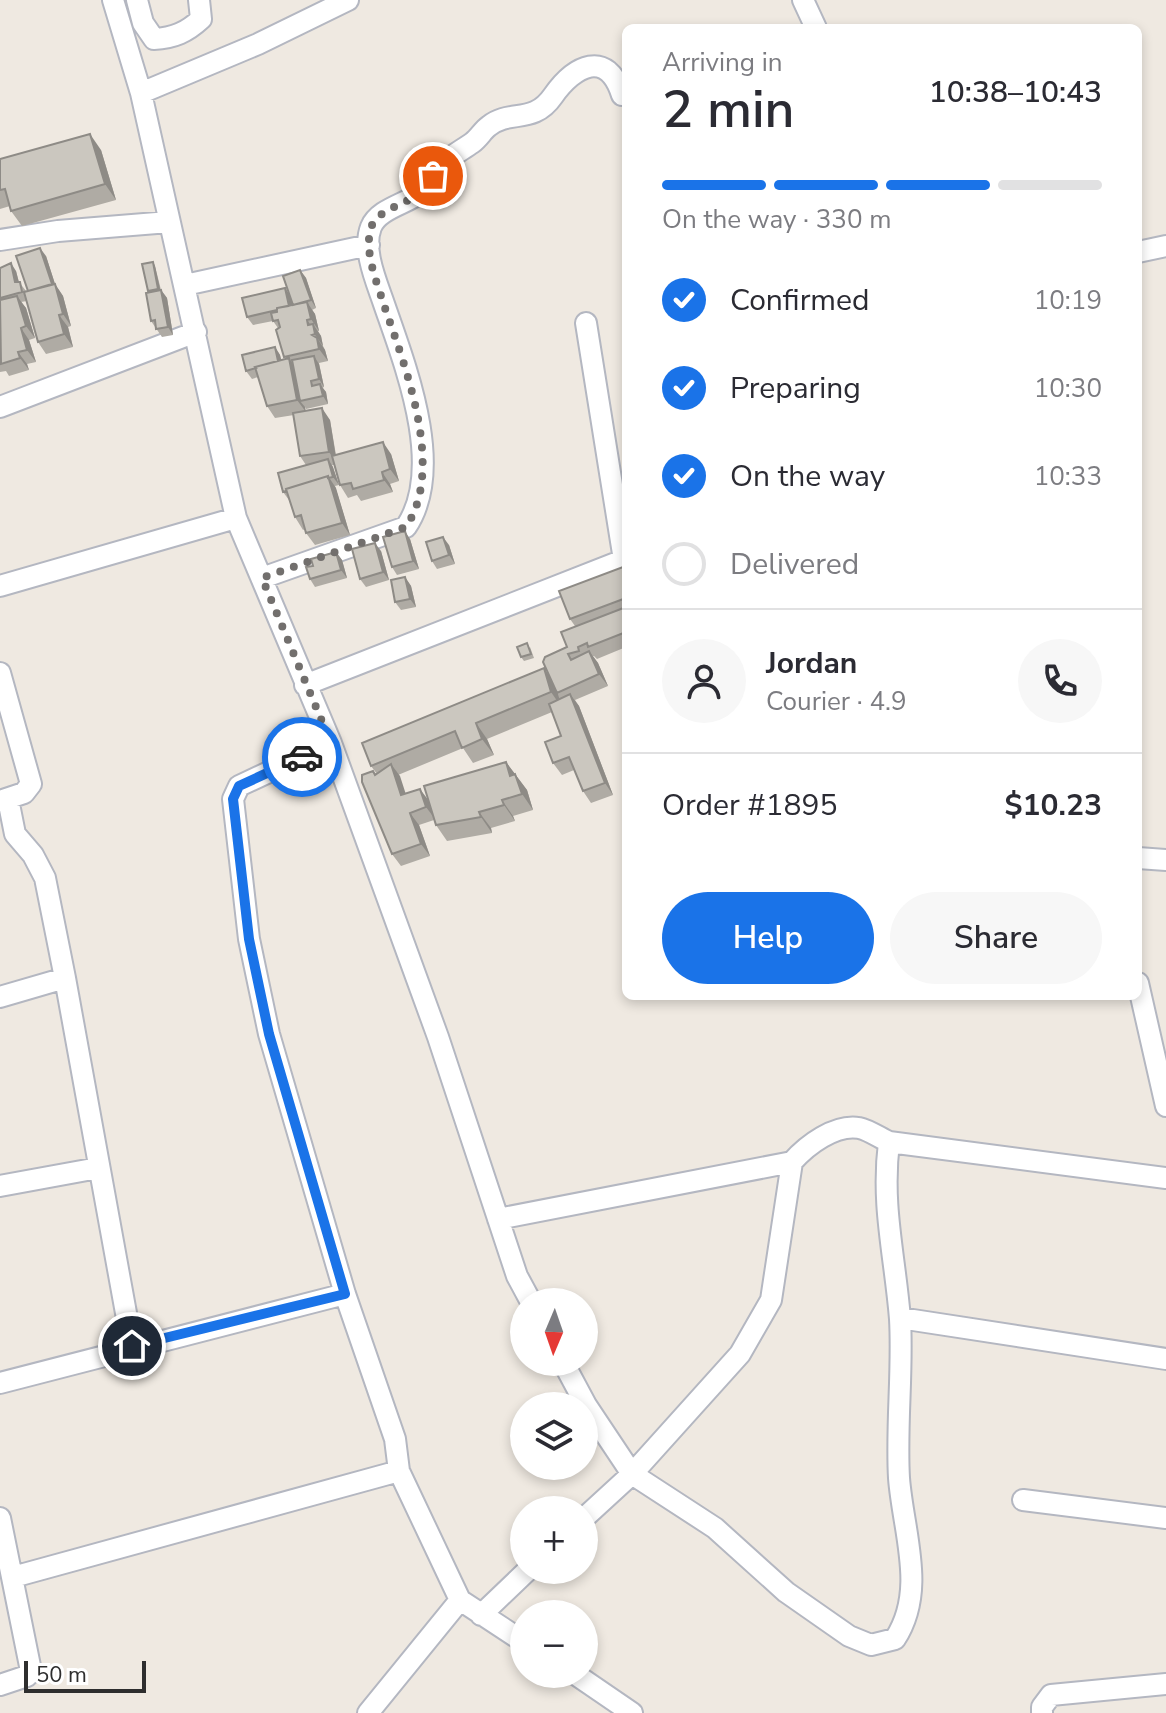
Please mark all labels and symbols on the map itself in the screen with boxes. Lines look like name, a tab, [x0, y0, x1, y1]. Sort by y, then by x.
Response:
pin	[399, 142, 467, 210]
courier	[262, 717, 342, 797]
north arrow	[510, 1288, 598, 1376]
pin	[98, 1312, 166, 1380]
scale bar	[24, 1657, 146, 1693]

